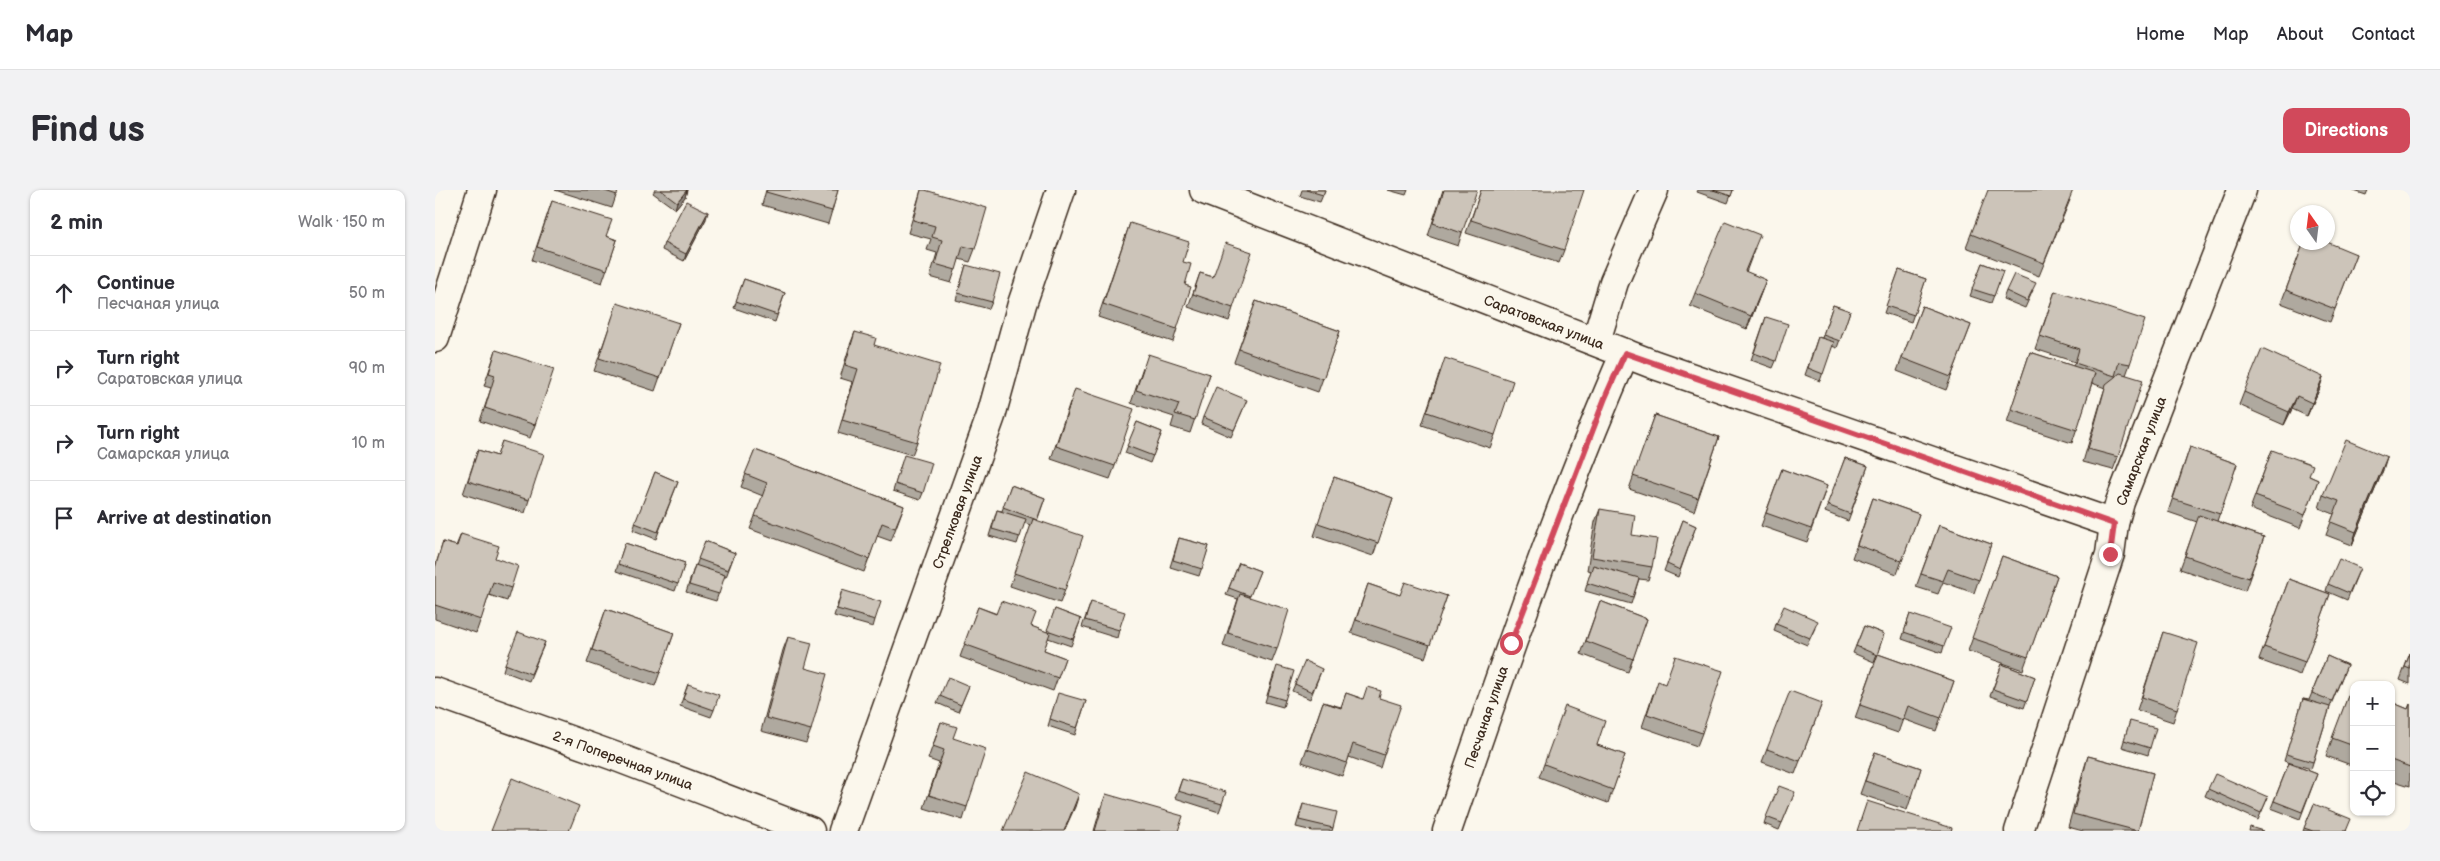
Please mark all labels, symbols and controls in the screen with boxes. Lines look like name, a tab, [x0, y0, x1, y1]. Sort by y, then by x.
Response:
text: Map	[25, 20, 73, 49]
text: Home	[2136, 24, 2185, 45]
text: Map	[2213, 24, 2249, 45]
text: About	[2277, 24, 2324, 45]
text: Contact	[2352, 24, 2415, 45]
button: Directions	[2283, 108, 2410, 153]
text: Find us	[30, 109, 145, 152]
north arrow	[2290, 205, 2335, 250]
text: 2 min	[50, 210, 103, 235]
text: Walk · 150 m	[298, 213, 385, 232]
text: Continue	[97, 272, 175, 295]
icon: ahead	[50, 279, 78, 307]
text: 50 m	[349, 284, 385, 303]
street label: Саратовская улица	[1481, 292, 1607, 353]
text: Песчаная улица	[97, 295, 219, 314]
text: Turn right	[97, 347, 180, 370]
icon: right	[50, 354, 78, 382]
text: 90 m	[349, 359, 385, 378]
text: Саратовская улица	[97, 370, 243, 389]
street label: Самарская улица	[2113, 393, 2170, 508]
text: Turn right	[97, 422, 180, 445]
icon: right	[50, 429, 78, 457]
text: 10 m	[352, 434, 385, 453]
text: Самарская улица	[97, 445, 229, 464]
street label: Стрелковая улица	[929, 452, 986, 571]
icon: arrive	[50, 504, 78, 532]
text: Arrive at destination	[97, 507, 272, 530]
route end	[2099, 543, 2122, 566]
route start	[1500, 632, 1523, 655]
street label: Песчаная улица	[1461, 663, 1512, 771]
map controls	[2350, 681, 2395, 816]
button: +	[2350, 681, 2395, 726]
button: −	[2350, 726, 2395, 771]
street label: 2-я Поперечная улица	[550, 727, 696, 794]
button: locate	[2350, 771, 2395, 816]

